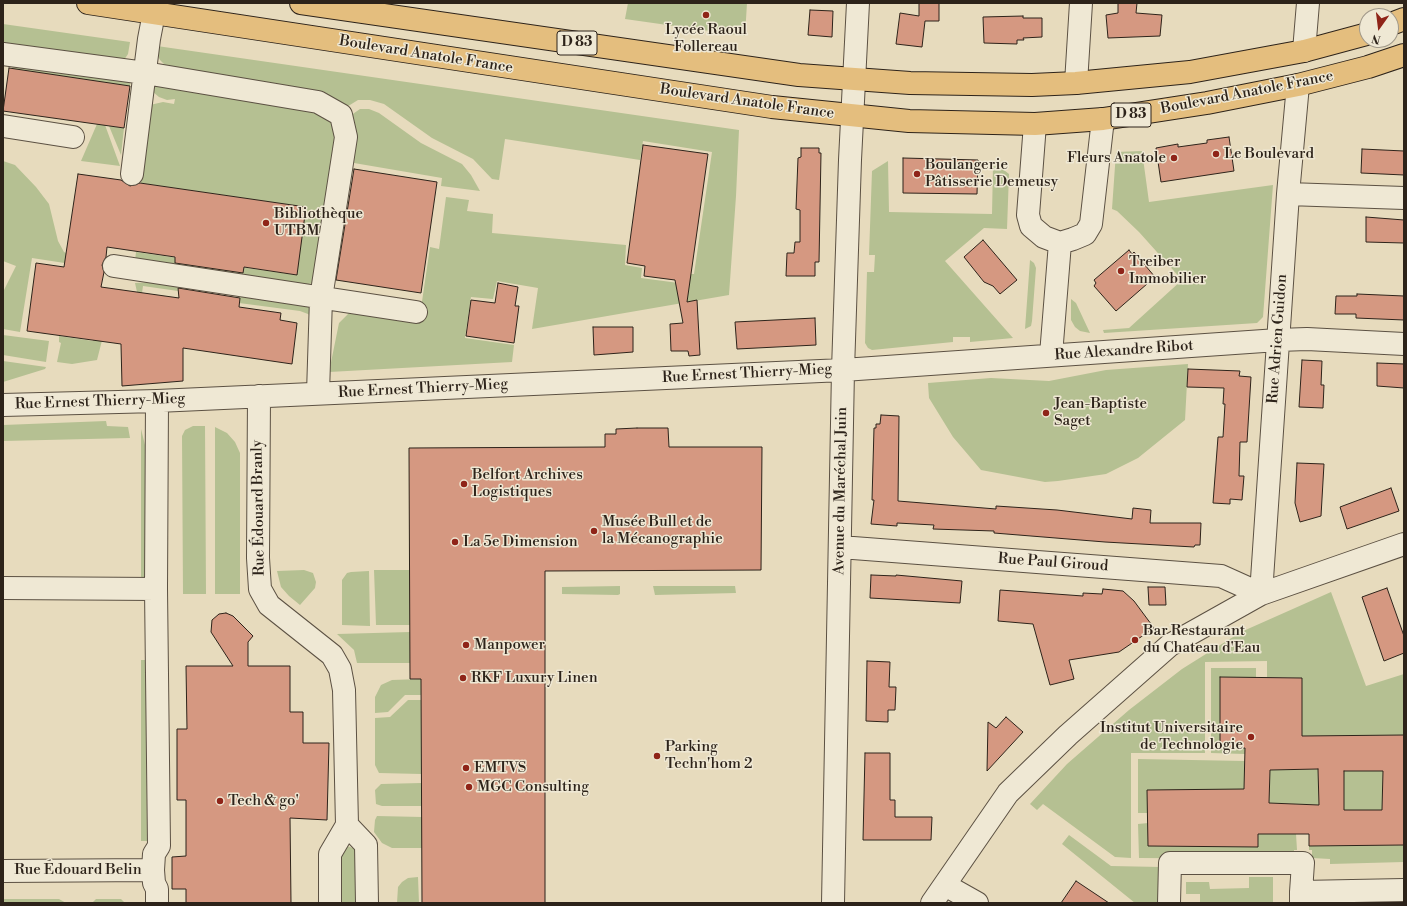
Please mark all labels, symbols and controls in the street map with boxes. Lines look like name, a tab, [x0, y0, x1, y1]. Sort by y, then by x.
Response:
north arrow	[1359, 8, 1399, 48]
marker: Lycée Raoul Follereau	[701, 10, 711, 20]
place label: Lycée Raoul Follereau	[665, 21, 747, 56]
road number: D 83	[557, 31, 597, 55]
text: N	[1370, 31, 1382, 47]
street label: Boulevard Anatole France	[338, 32, 514, 78]
street label: Boulevard Anatole France	[1159, 67, 1335, 119]
street label: Boulevard Anatole France	[659, 81, 835, 123]
road number: D 83	[1111, 103, 1151, 127]
place label: Le Boulevard	[1224, 145, 1314, 163]
place label: Fleurs Anatole	[1067, 149, 1166, 167]
marker: Le Boulevard	[1211, 149, 1221, 159]
marker: Fleurs Anatole	[1169, 153, 1179, 163]
place label: Boulangerie Pâtisserie Demeusy	[925, 156, 1058, 191]
marker: Boulangerie Pâtisserie Demeusy	[912, 169, 922, 179]
place label: Bibliothèque UTBM	[274, 205, 363, 240]
marker: Bibliothèque UTBM	[261, 218, 271, 228]
place label: Treiber Immobilier	[1129, 253, 1206, 288]
marker: Treiber Immobilier	[1116, 266, 1126, 276]
street label: Rue Adrien Guidon	[1264, 274, 1292, 404]
street label: Rue Alexandre Ribot	[1054, 337, 1194, 365]
street label: Rue Ernest Thierry-Mieg	[661, 361, 833, 387]
street label: Rue Ernest Thierry-Mieg	[337, 376, 509, 402]
street label: Rue Ernest Thierry-Mieg	[15, 390, 185, 414]
place label: Jean-Baptiste Saget	[1054, 395, 1147, 430]
street label: Avenue du Maréchal Juin	[831, 407, 851, 575]
marker: Jean-Baptiste Saget	[1041, 408, 1051, 418]
street label: Rue Édouard Branly	[249, 440, 269, 576]
place label: Belfort Archives Logistiques	[472, 466, 583, 501]
marker: Belfort Archives Logistiques	[459, 479, 469, 489]
place label: Musée Bull et de la Mécanographie	[602, 513, 723, 548]
marker: Musée Bull et de la Mécanographie	[589, 526, 599, 536]
place label: La 5e Dimension	[463, 533, 578, 551]
marker: La 5e Dimension	[450, 537, 460, 547]
street label: Rue Paul Giroud	[997, 550, 1109, 576]
place label: Bar Restaurant du Chateau d'Eau	[1143, 622, 1260, 657]
marker: Bar Restaurant du Chateau d'Eau	[1130, 635, 1140, 645]
place label: Manpower	[474, 636, 545, 654]
marker: Manpower	[461, 640, 471, 650]
place label: RKF Luxury Linen	[471, 669, 598, 687]
marker: RKF Luxury Linen	[458, 673, 468, 683]
place label: Institut Universitaire de Technologie	[1100, 719, 1243, 754]
marker: Institut Universitaire de Technologie	[1246, 732, 1256, 742]
place label: Parking Techn'hom 2	[665, 738, 753, 773]
marker: Parking Techn'hom 2	[652, 751, 662, 761]
place label: EMTVS	[474, 759, 526, 777]
marker: EMTVS	[461, 763, 471, 773]
place label: MGC Consulting	[477, 778, 589, 796]
marker: MGC Consulting	[464, 782, 474, 792]
place label: Tech & go'	[228, 792, 299, 810]
marker: Tech & go'	[215, 796, 225, 806]
street label: Rue Édouard Belin	[14, 861, 142, 879]

